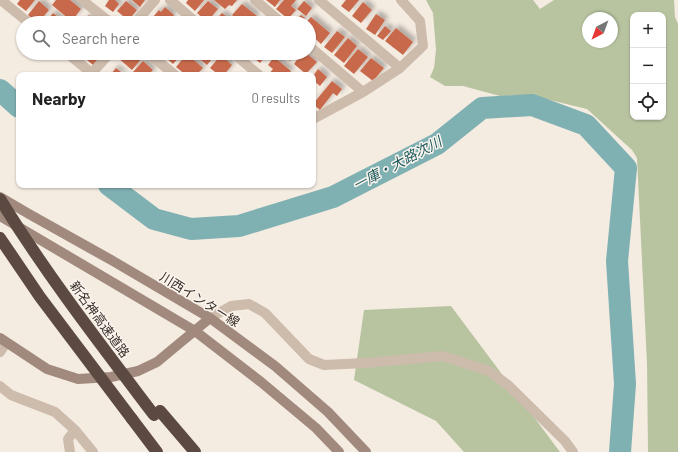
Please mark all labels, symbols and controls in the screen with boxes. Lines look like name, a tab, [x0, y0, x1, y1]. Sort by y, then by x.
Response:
north arrow	[582, 12, 618, 48]
map controls	[630, 12, 666, 120]
button: +	[630, 12, 666, 48]
search box	[16, 16, 316, 60]
icon: search	[30, 27, 52, 49]
text: Search here	[62, 29, 140, 47]
button: −	[630, 48, 666, 84]
button: locate	[630, 84, 666, 120]
text: Nearby	[32, 88, 86, 108]
text: 0 results	[251, 90, 300, 106]
water label: 一庫・大路次川	[350, 132, 446, 194]
street label: 川西インター線	[157, 268, 243, 330]
street label: 新名神高速道路	[67, 277, 133, 361]

